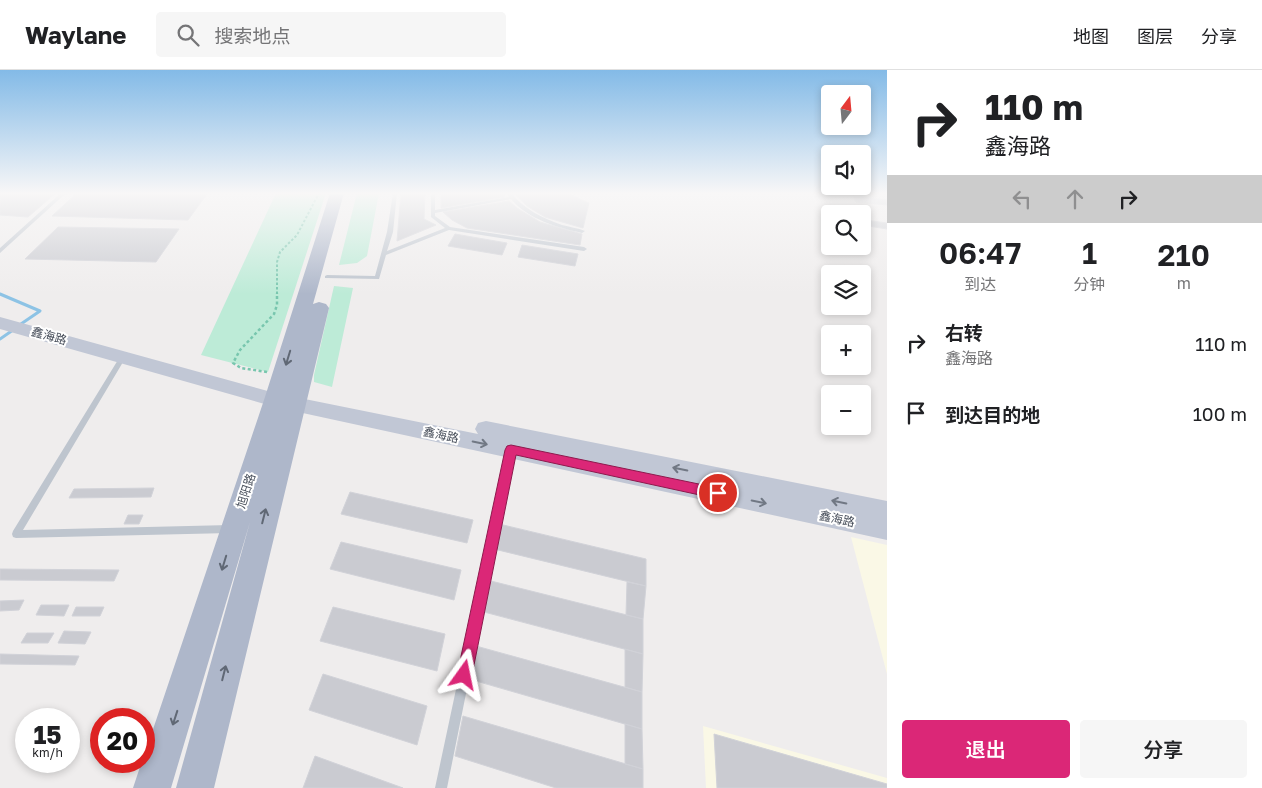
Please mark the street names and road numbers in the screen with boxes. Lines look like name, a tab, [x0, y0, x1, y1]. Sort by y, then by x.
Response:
street label: 鑫海路	[30, 323, 69, 348]
street label: 鑫海路	[422, 423, 460, 446]
street label: 旭阳路	[233, 471, 258, 510]
street label: 鑫海路	[818, 507, 856, 530]

